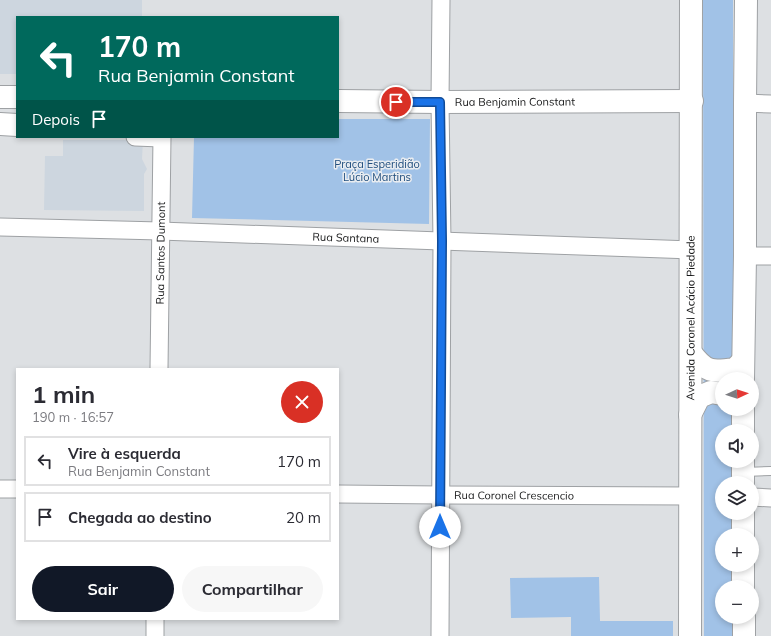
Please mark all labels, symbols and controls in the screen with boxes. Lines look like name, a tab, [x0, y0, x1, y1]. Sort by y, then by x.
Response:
text: 170 m	[98, 29, 181, 64]
icon: left	[32, 32, 84, 84]
text: Rua Benjamin Constant	[98, 64, 295, 87]
pin	[379, 85, 413, 119]
icon: arrive	[385, 91, 407, 113]
street label: Rua Benjamin Constant	[455, 94, 575, 109]
icon: arrive	[88, 108, 110, 130]
text: Depois	[32, 110, 80, 129]
park label: Praça Esperidião Lúcio Martins	[334, 157, 420, 184]
street label: Rua Santos Dumont	[153, 201, 168, 304]
street label: Rua Santana	[312, 229, 380, 246]
street label: Avenida Coronel Acácio Piedade	[683, 235, 698, 401]
north arrow	[715, 372, 759, 416]
map controls	[715, 372, 759, 624]
text: 1 min	[32, 379, 95, 409]
button: close	[281, 381, 323, 423]
text: 190 m · 16:57	[32, 409, 114, 425]
button: sound	[715, 424, 759, 468]
text: Vire à esquerda	[68, 444, 181, 463]
icon: left	[34, 450, 56, 472]
text: 170 m	[277, 452, 321, 471]
text: Rua Benjamin Constant	[68, 463, 210, 479]
button: layers	[715, 476, 759, 520]
street label: Rua Coronel Crescencio	[454, 488, 574, 503]
icon: arrive	[34, 506, 56, 528]
position arrow	[419, 506, 461, 548]
text: Chegada ao destino	[68, 508, 212, 527]
text: 20 m	[286, 508, 321, 527]
button: +	[715, 528, 759, 572]
button: Sair	[32, 566, 174, 612]
button: Compartilhar	[182, 566, 323, 612]
button: −	[715, 580, 759, 624]

